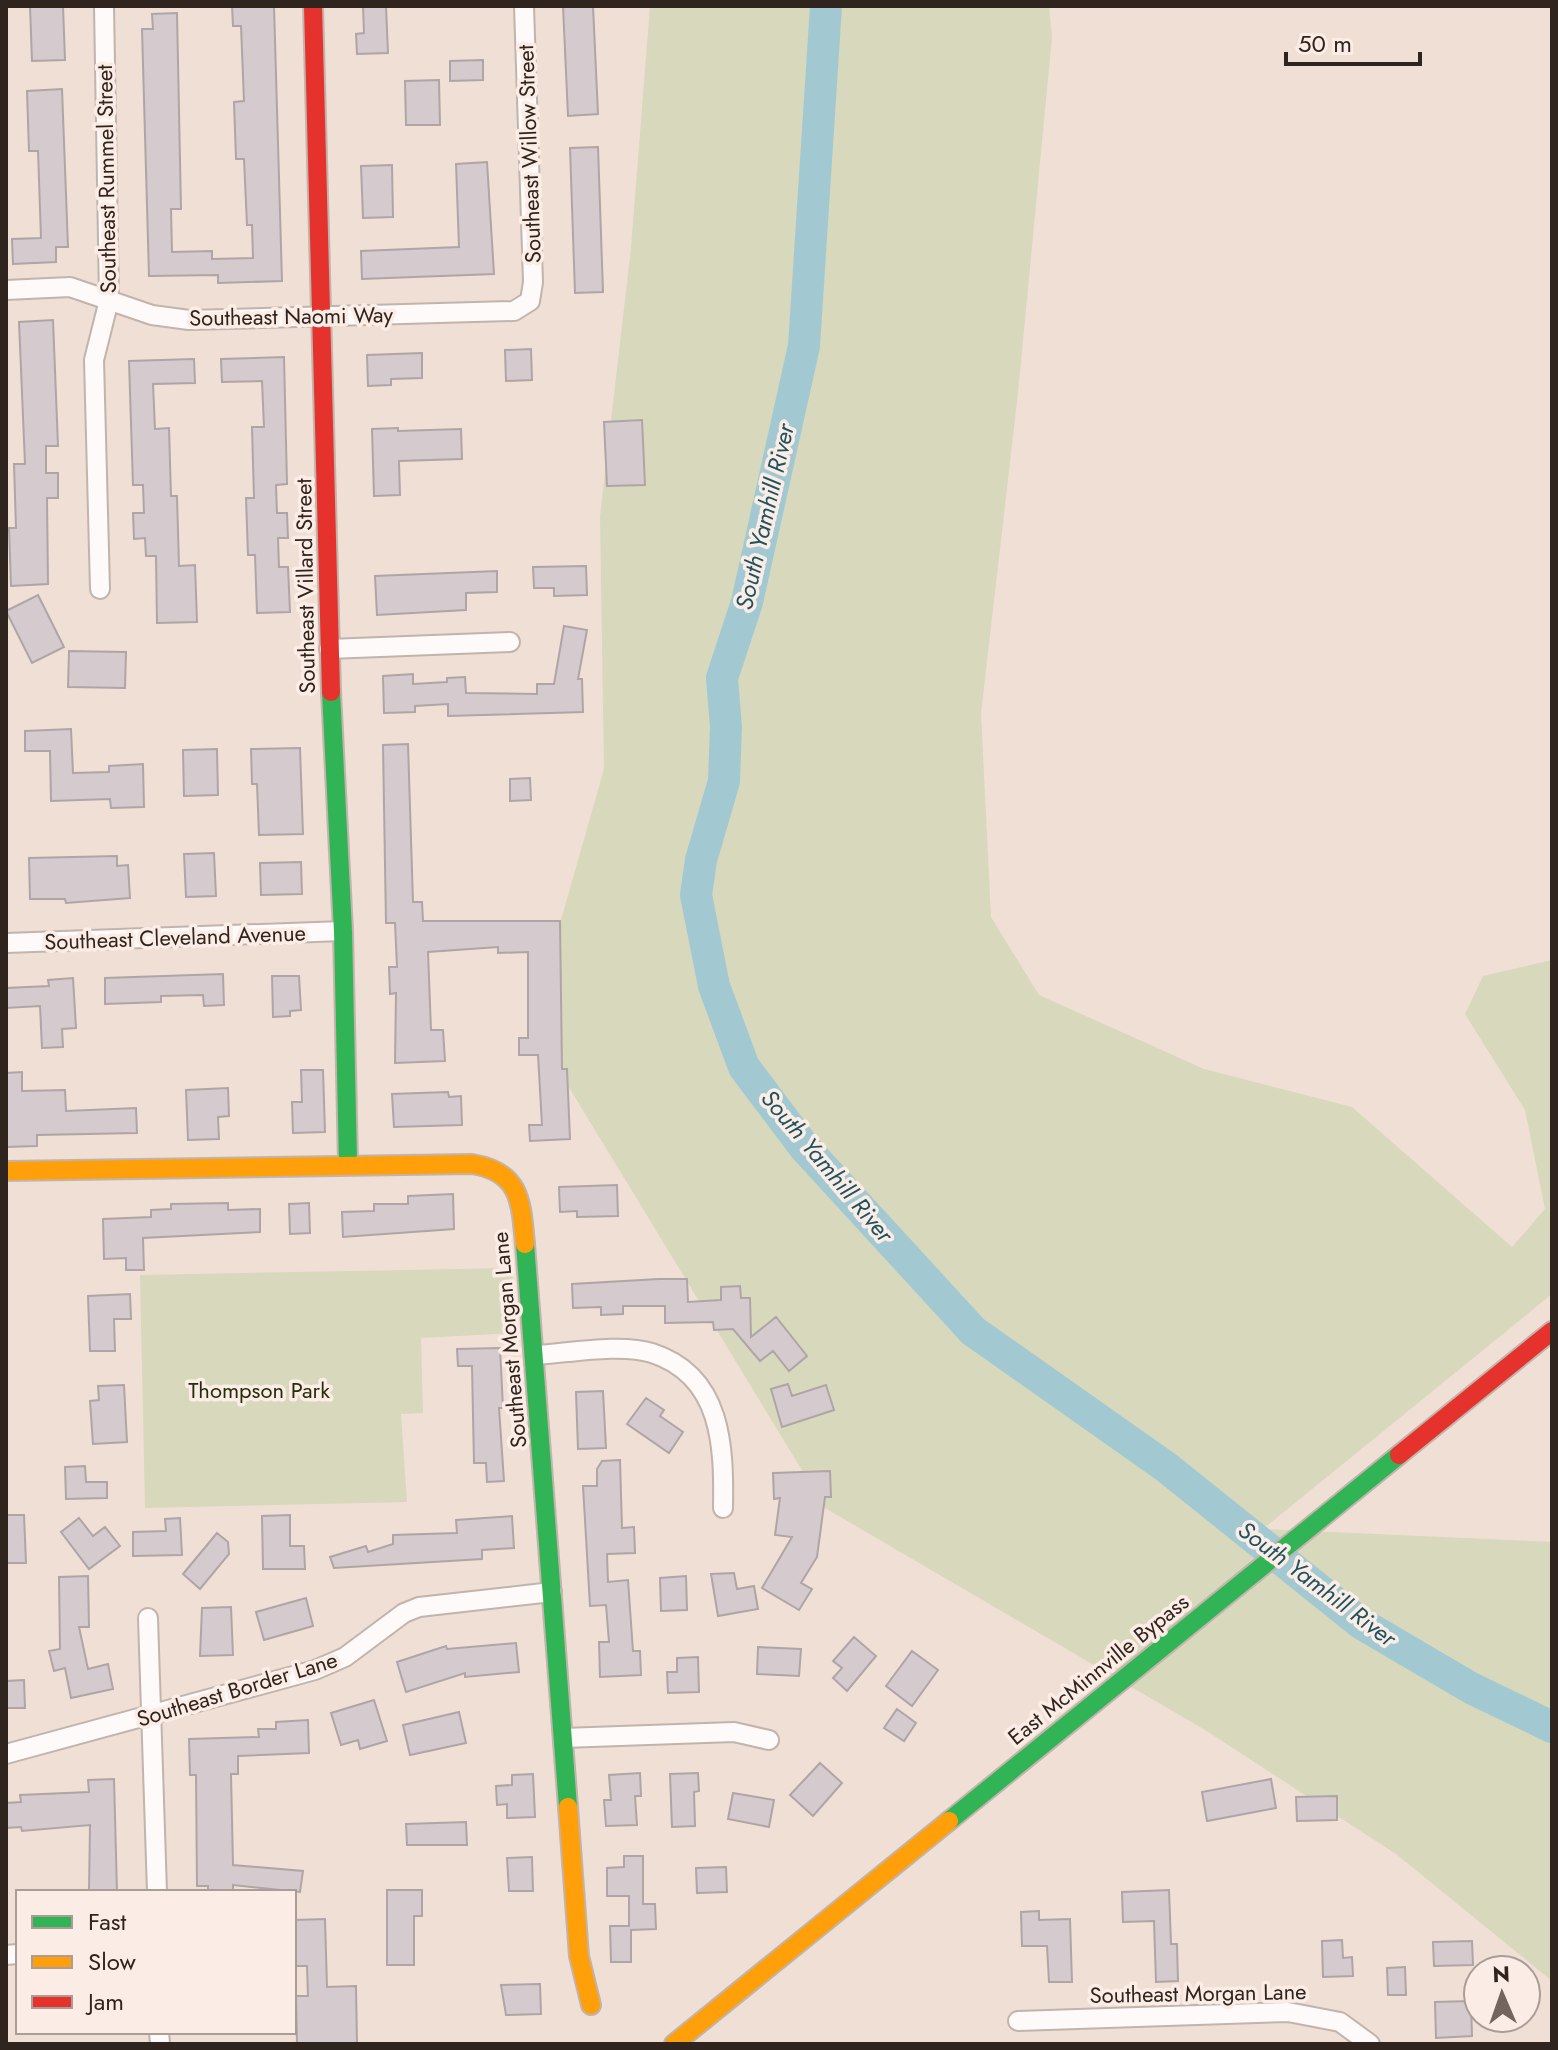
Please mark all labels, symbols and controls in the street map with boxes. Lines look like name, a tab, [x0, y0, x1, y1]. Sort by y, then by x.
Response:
scale bar	[1286, 16, 1420, 66]
text: 50 m	[1298, 26, 1352, 61]
street label: Southeast Willow Street	[509, 44, 549, 264]
street label: Southeast Rummel Street	[88, 64, 124, 294]
street label: Southeast Naomi Way	[189, 298, 394, 334]
water label: South Yamhill River	[726, 418, 803, 613]
street label: Southeast Villard Street	[287, 477, 323, 694]
street label: Southeast Cleveland Avenue	[44, 916, 306, 958]
water label: South Yamhill River	[753, 1082, 903, 1251]
street label: Southeast Morgan Lane	[484, 1231, 534, 1449]
park label: Thompson Park	[188, 1374, 330, 1406]
water label: South Yamhill River	[1231, 1512, 1405, 1656]
street label: East McMinnville Bypass	[1001, 1586, 1195, 1752]
street label: Southeast Border Lane	[133, 1643, 341, 1735]
legend	[16, 1890, 296, 2034]
text: Fast	[88, 1904, 126, 1939]
text: Slow	[88, 1944, 136, 1979]
north arrow	[1462, 1954, 1542, 2034]
text: N	[1492, 1958, 1511, 1990]
street label: Southeast Morgan Lane	[1089, 1975, 1307, 2011]
text: Jam	[85, 1984, 124, 2019]

